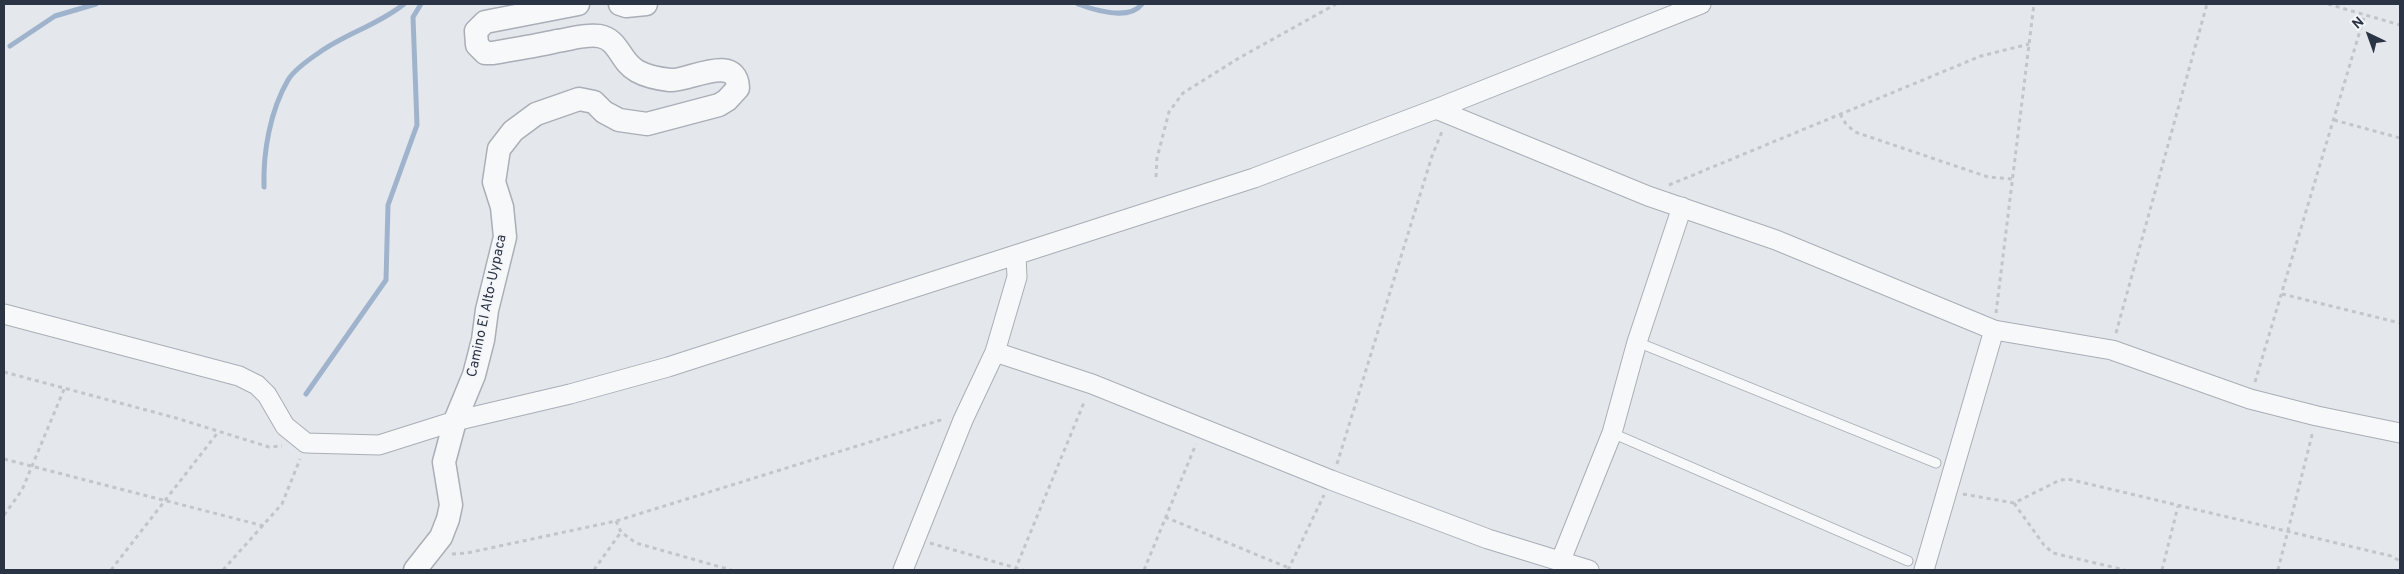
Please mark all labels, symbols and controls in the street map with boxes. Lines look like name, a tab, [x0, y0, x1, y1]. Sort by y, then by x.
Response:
north arrow	[2344, 10, 2394, 60]
text: N	[2349, 14, 2368, 33]
street label: Camino El Alto-Uypaca	[465, 233, 511, 379]

